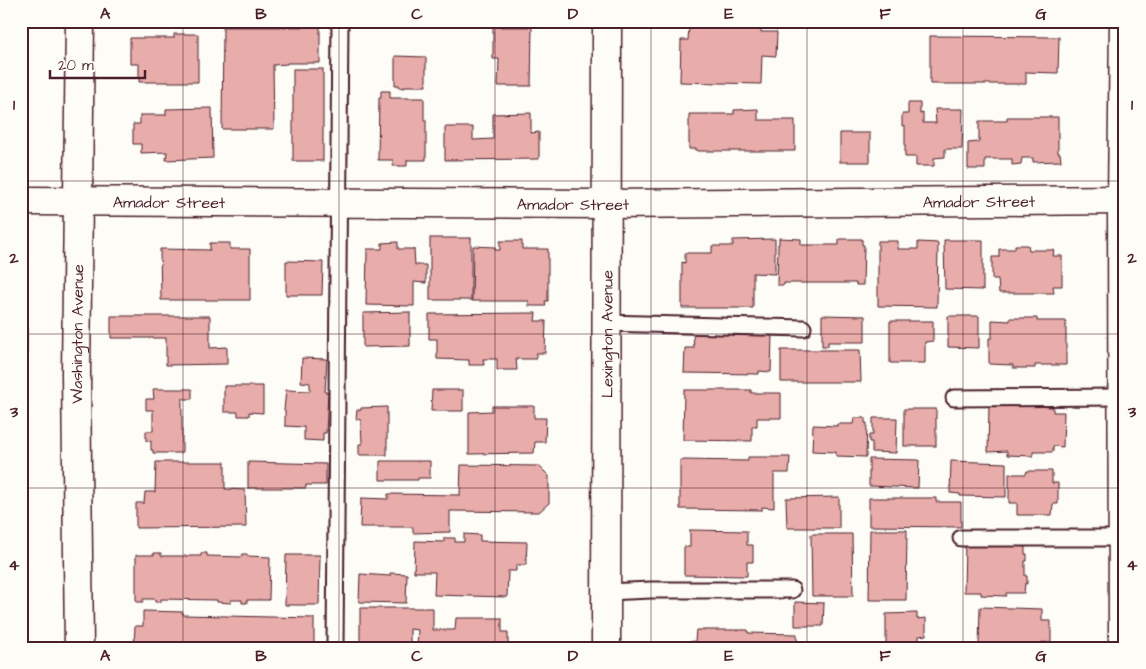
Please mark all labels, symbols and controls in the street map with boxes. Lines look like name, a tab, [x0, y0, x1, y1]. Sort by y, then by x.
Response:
text: A	[100, 3, 111, 25]
text: B	[255, 3, 267, 25]
text: C	[411, 3, 423, 25]
text: D	[568, 3, 579, 25]
text: E	[724, 3, 734, 25]
text: F	[879, 3, 891, 25]
text: G	[1035, 3, 1047, 25]
scale bar	[50, 48, 145, 80]
text: 20 m	[58, 55, 94, 76]
text: 1	[13, 94, 16, 116]
text: 1	[1131, 94, 1134, 116]
street label: Amador Street	[113, 191, 226, 214]
street label: Amador Street	[923, 191, 1036, 214]
street label: Amador Street	[517, 194, 630, 216]
text: 2	[8, 247, 19, 269]
text: 2	[1126, 247, 1137, 269]
street label: Washington Avenue	[66, 264, 89, 404]
street label: Lexington Avenue	[596, 270, 619, 398]
text: 3	[9, 401, 19, 423]
text: 3	[1127, 401, 1137, 423]
text: 4	[9, 554, 20, 576]
text: 4	[1127, 554, 1138, 576]
text: A	[100, 645, 111, 667]
text: B	[255, 645, 267, 667]
text: C	[411, 645, 423, 667]
text: D	[568, 645, 579, 667]
text: E	[724, 645, 734, 667]
text: F	[879, 645, 891, 667]
text: G	[1035, 645, 1047, 667]

